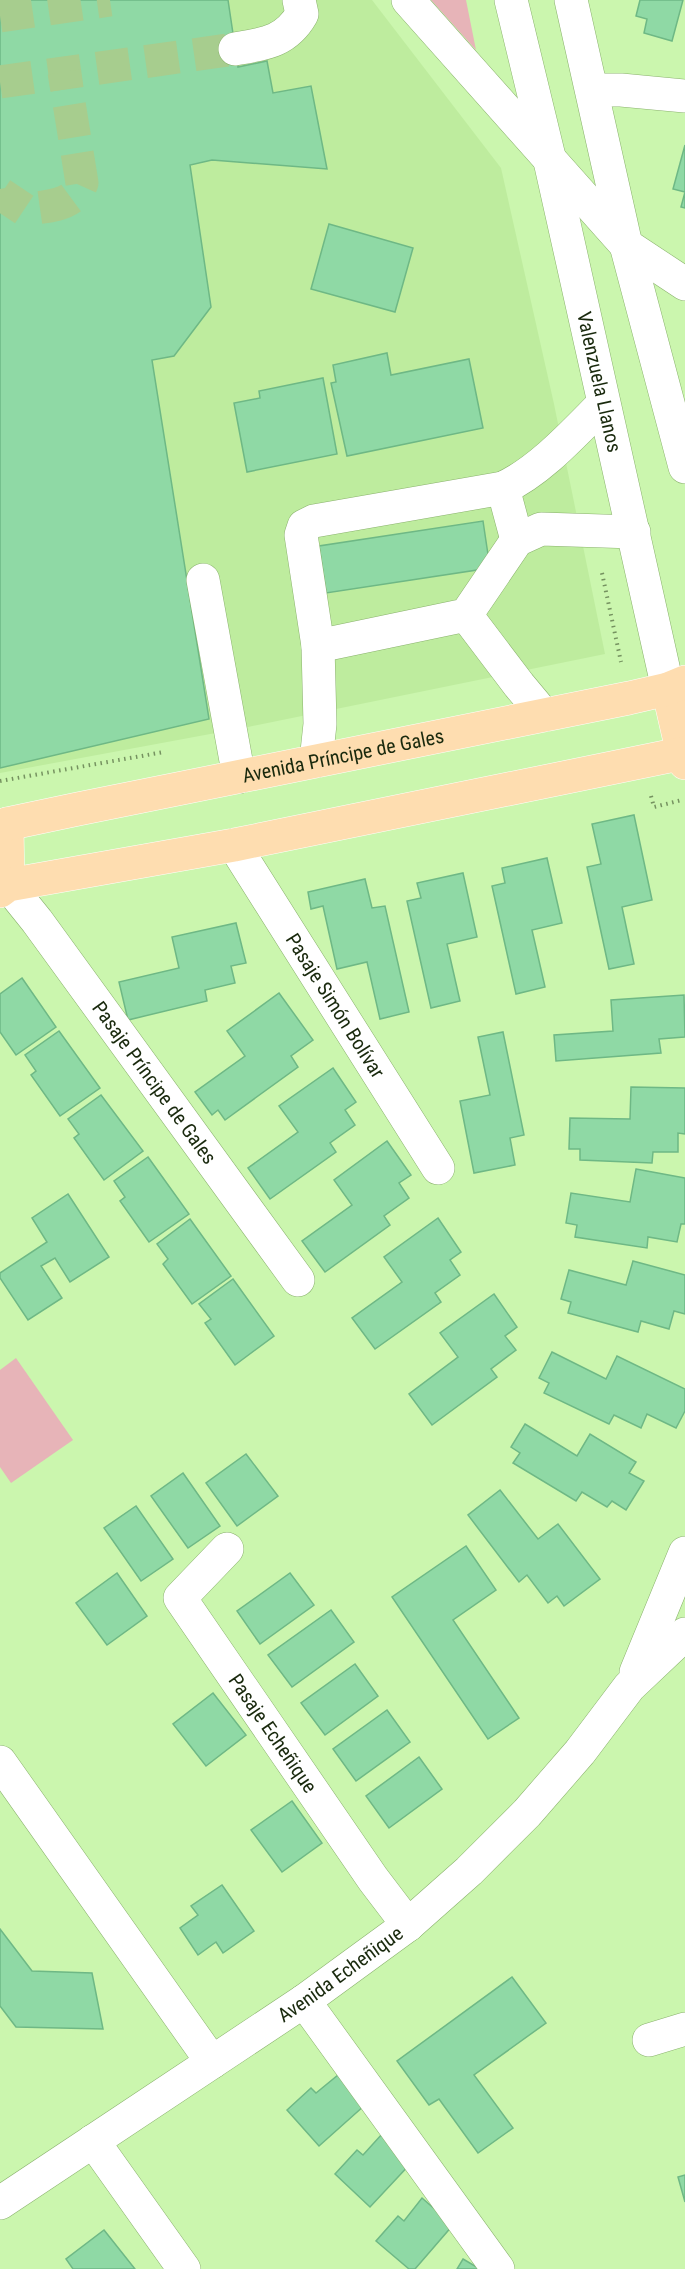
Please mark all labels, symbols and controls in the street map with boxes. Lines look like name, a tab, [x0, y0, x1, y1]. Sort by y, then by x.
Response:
street label: Valenzuela Llanos	[572, 309, 627, 454]
street label: Avenida Príncipe de Gales	[240, 724, 446, 788]
street label: Pasaje Simón Bolívar	[281, 929, 390, 1082]
street label: Pasaje Príncipe de Gales	[87, 996, 222, 1169]
street label: Pasaje Echeñique	[224, 1669, 322, 1797]
street label: Avenida Echeñique	[273, 1921, 407, 2027]

